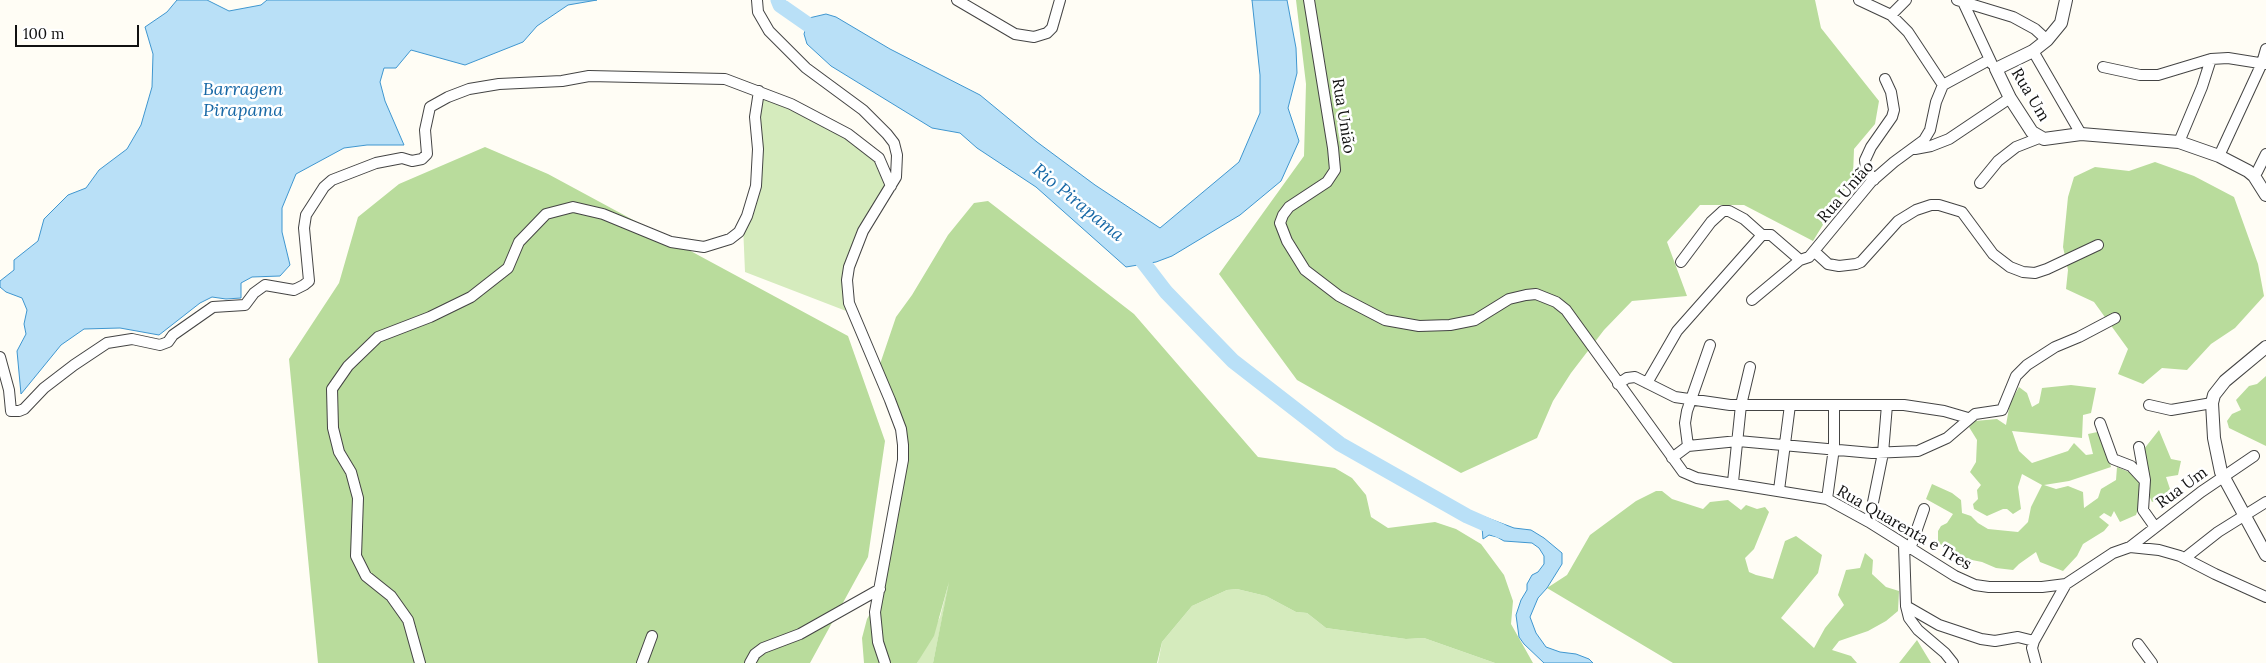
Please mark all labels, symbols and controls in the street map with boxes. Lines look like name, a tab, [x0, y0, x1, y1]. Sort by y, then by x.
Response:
scale bar	[18, 15, 141, 47]
text: 100 m	[23, 24, 64, 43]
street label: Rua Um	[2007, 65, 2053, 125]
street label: Rua União	[1328, 77, 1358, 155]
water label: Barragem Pirapama	[203, 79, 283, 122]
street label: Rua União	[1814, 157, 1878, 227]
water label: Rio Pirapama	[1028, 160, 1128, 246]
street label: Rua Um	[2153, 463, 2211, 513]
street label: Rua Quarenta e Tres	[1833, 482, 1975, 574]

